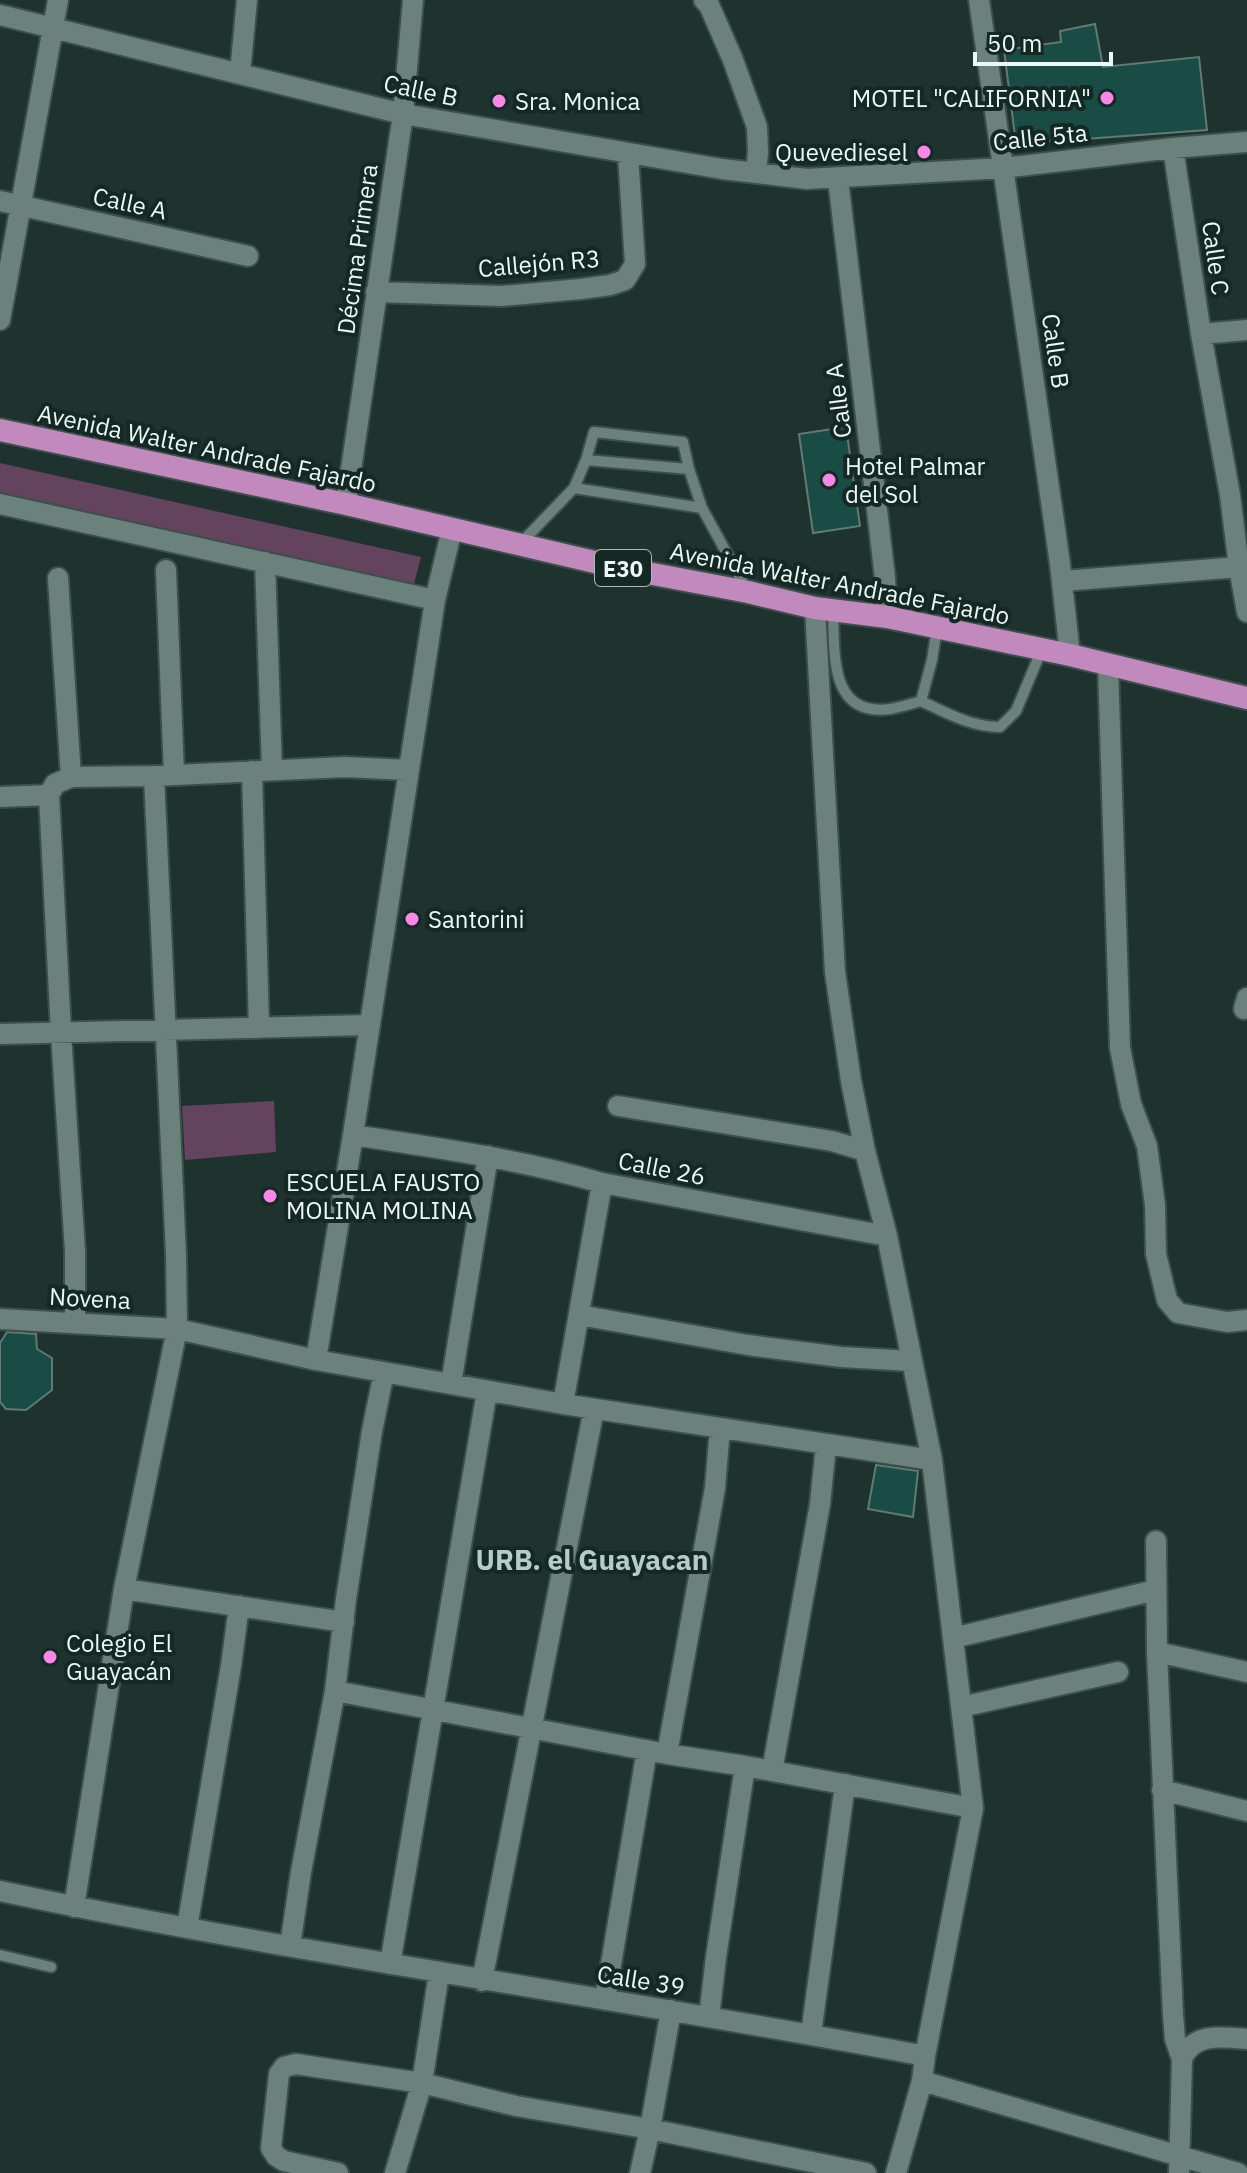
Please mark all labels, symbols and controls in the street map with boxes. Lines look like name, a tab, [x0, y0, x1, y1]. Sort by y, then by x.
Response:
scale bar	[975, 16, 1111, 66]
text: 50 m	[987, 27, 1042, 59]
street label: Calle B	[381, 67, 461, 113]
place label: MOTEL "CALIFORNIA"	[852, 82, 1091, 114]
place label: Sra. Monica	[515, 85, 641, 117]
marker: MOTEL "CALIFORNIA"	[1098, 89, 1116, 107]
marker: Sra. Monica	[490, 92, 508, 110]
street label: Calle 5ta	[991, 116, 1089, 158]
place label: Quevediesel	[775, 136, 908, 168]
marker: Quevediesel	[915, 143, 933, 161]
street label: Décima Primera	[329, 162, 385, 336]
street label: Calle A	[90, 180, 170, 226]
street label: Calle C	[1195, 219, 1237, 297]
street label: Callejón R3	[477, 242, 601, 284]
street label: Calle B	[1035, 312, 1077, 390]
street label: Calle A	[818, 362, 858, 440]
street label: Avenida Walter Andrade Fajardo	[35, 396, 379, 500]
place label: Hotel Palmar del Sol	[845, 450, 986, 510]
marker: Hotel Palmar del Sol	[820, 471, 838, 489]
street label: Avenida Walter Andrade Fajardo	[667, 534, 1013, 632]
road number: E30	[595, 550, 651, 586]
place label: Santorini	[428, 903, 525, 935]
marker: Santorini	[403, 910, 421, 928]
street label: Calle 26	[616, 1144, 708, 1192]
place label: ESCUELA FAUSTO MOLINA MOLINA	[286, 1166, 480, 1226]
marker: ESCUELA FAUSTO MOLINA MOLINA	[261, 1187, 279, 1205]
street label: Novena	[48, 1280, 132, 1316]
district label: URB. el Guayacan	[476, 1541, 708, 1578]
place label: Colegio El Guayacán	[66, 1627, 172, 1687]
marker: Colegio El Guayacán	[41, 1648, 59, 1666]
street label: Calle 39	[595, 1957, 687, 2003]

